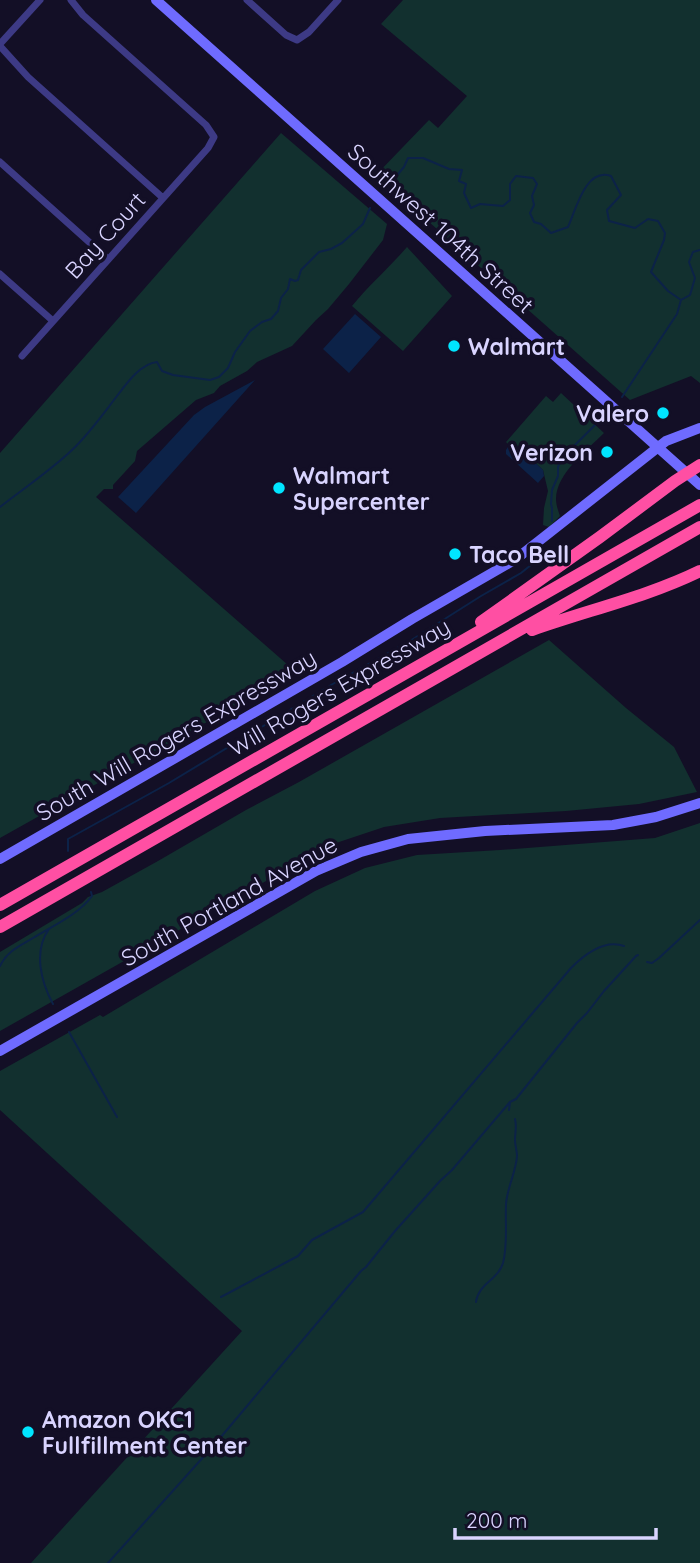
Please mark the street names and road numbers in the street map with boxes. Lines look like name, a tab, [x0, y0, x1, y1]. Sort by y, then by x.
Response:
street label: Southwest 104th Street	[342, 137, 540, 319]
street label: Bay Court	[58, 185, 152, 284]
street label: Will Rogers Expressway	[223, 612, 455, 762]
street label: South Will Rogers Expressway	[31, 643, 321, 827]
street label: South Portland Avenue	[116, 830, 342, 972]

